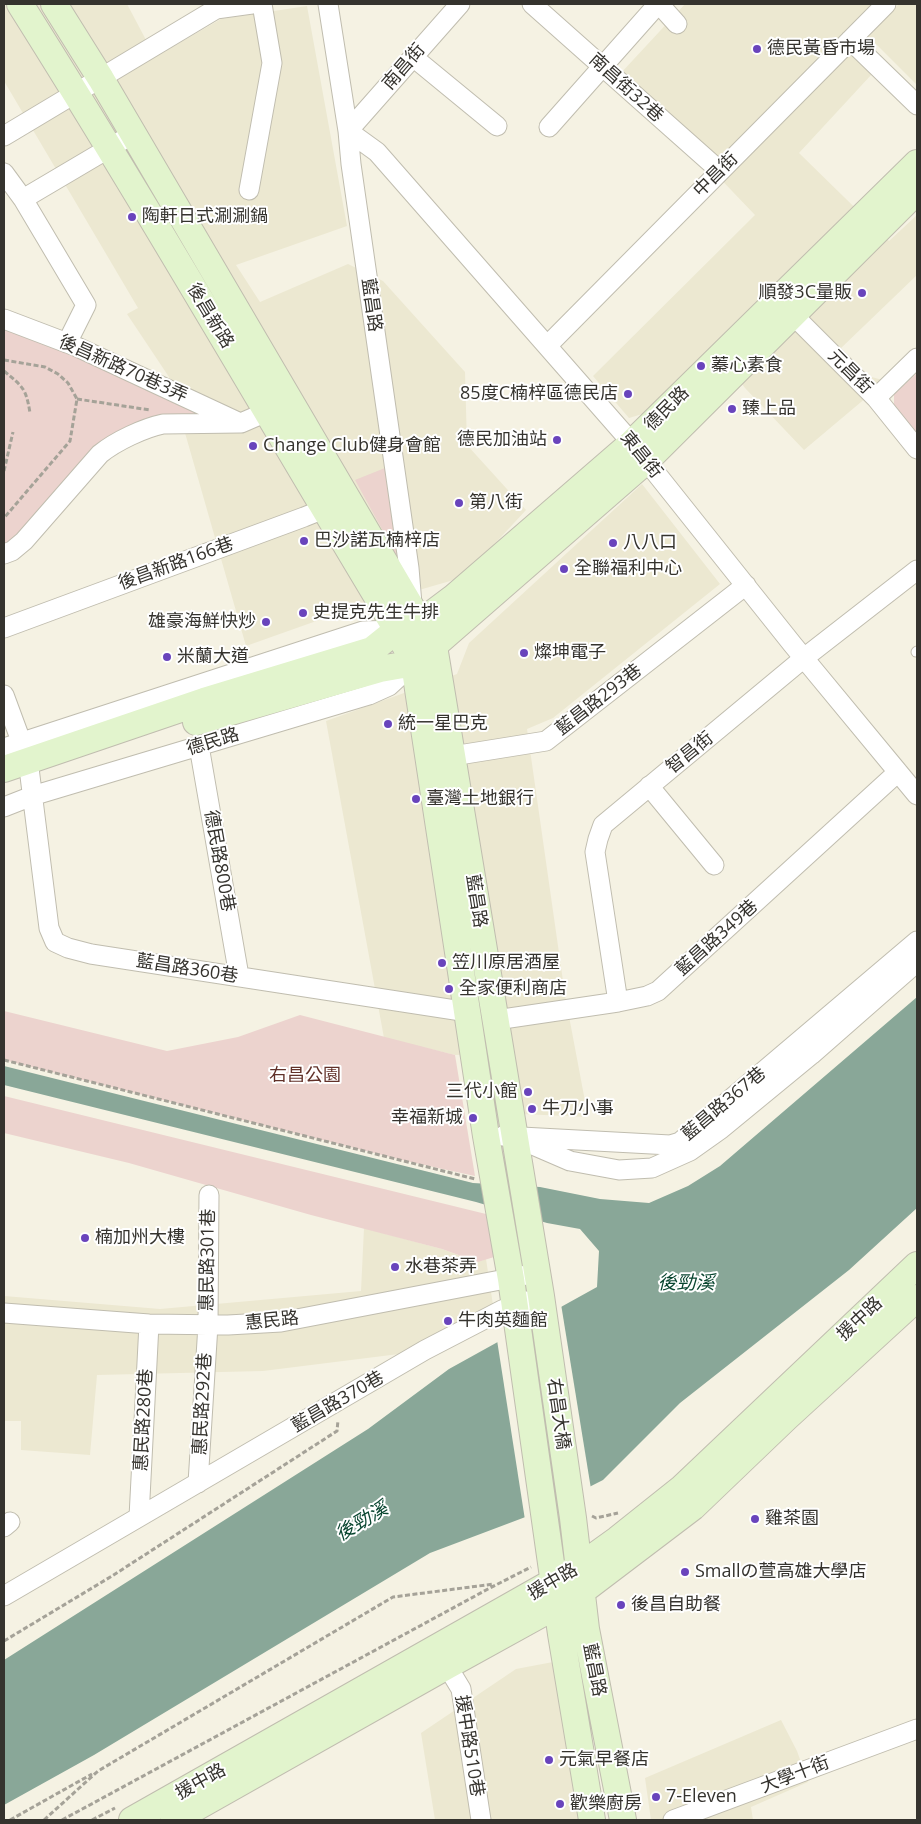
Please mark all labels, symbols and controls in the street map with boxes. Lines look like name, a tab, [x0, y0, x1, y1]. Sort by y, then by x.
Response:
place label: 德民黃昏市場	[767, 38, 875, 60]
street label: 南昌街	[378, 40, 430, 94]
marker: 德民黃昏市場	[751, 43, 763, 55]
street label: 南昌街32巷	[584, 49, 668, 127]
street label: 中昌街	[689, 148, 743, 202]
place label: 陶軒日式涮涮鍋	[142, 206, 268, 228]
marker: 陶軒日式涮涮鍋	[126, 211, 138, 223]
street label: 藍昌路	[357, 277, 385, 333]
street label: 後昌新路	[182, 280, 238, 352]
place label: 順發3C量販	[758, 282, 852, 304]
marker: 順發3C量販	[856, 287, 868, 299]
street label: 後昌新路70巷3弄	[55, 331, 191, 407]
street label: 元昌街	[823, 345, 877, 399]
place label: 蓁心素食	[711, 355, 783, 377]
marker: 蓁心素食	[695, 360, 707, 372]
street label: 德民路	[640, 382, 694, 436]
place label: 85度C楠梓區德民店	[460, 383, 618, 405]
marker: 85度C楠梓區德民店	[622, 388, 634, 400]
place label: 臻上品	[742, 398, 796, 420]
marker: 臻上品	[726, 403, 738, 415]
street label: 東昌街	[616, 427, 666, 483]
place label: 德民加油站	[457, 429, 547, 451]
marker: 德民加油站	[551, 434, 563, 446]
place label: Change Club健身會館	[263, 435, 441, 457]
marker: Change Club健身會館	[247, 440, 259, 452]
place label: 第八街	[469, 492, 523, 514]
marker: 第八街	[453, 497, 465, 509]
place label: 巴沙諾瓦楠梓店	[314, 530, 440, 552]
place label: 八八口	[623, 532, 677, 554]
street label: 後昌新路166巷	[116, 533, 236, 595]
marker: 巴沙諾瓦楠梓店	[298, 535, 310, 547]
marker: 八八口	[607, 537, 619, 549]
place label: 全聯福利中心	[574, 558, 682, 580]
marker: 全聯福利中心	[558, 563, 570, 575]
place label: 史提克先生牛排	[313, 602, 439, 624]
marker: 史提克先生牛排	[297, 607, 309, 619]
place label: 雄豪海鮮快炒	[148, 611, 256, 633]
marker: 雄豪海鮮快炒	[260, 616, 272, 628]
place label: 燦坤電子	[534, 642, 606, 664]
place label: 米蘭大道	[177, 646, 249, 668]
marker: 燦坤電子	[518, 647, 530, 659]
marker: 米蘭大道	[161, 651, 173, 663]
street label: 藍昌路293巷	[552, 660, 646, 740]
place label: 統一星巴克	[398, 713, 488, 735]
marker: 統一星巴克	[382, 718, 394, 730]
street label: 德民路	[184, 724, 242, 760]
street label: 智昌街	[662, 728, 718, 778]
place label: 臺灣土地銀行	[426, 788, 534, 810]
marker: 臺灣土地銀行	[410, 793, 422, 805]
street label: 德民路800巷	[199, 808, 239, 914]
street label: 藍昌路	[461, 873, 491, 929]
street label: 藍昌路349巷	[672, 896, 762, 980]
street label: 藍昌路360巷	[135, 950, 239, 988]
place label: 笠川原居酒屋	[452, 952, 560, 974]
marker: 笠川原居酒屋	[436, 957, 448, 969]
place label: 全家便利商店	[459, 978, 567, 1000]
marker: 全家便利商店	[443, 983, 455, 995]
street label: 藍昌路367巷	[678, 1063, 770, 1145]
park label: 右昌公園	[269, 1065, 341, 1087]
place label: 三代小館	[446, 1081, 518, 1103]
marker: 三代小館	[522, 1086, 534, 1098]
place label: 牛刀小事	[542, 1098, 614, 1120]
marker: 牛刀小事	[526, 1103, 538, 1115]
place label: 幸福新城	[391, 1107, 463, 1129]
marker: 幸福新城	[467, 1112, 479, 1124]
street label: 惠民路301巷	[196, 1208, 220, 1312]
place label: 楠加州大樓	[95, 1227, 185, 1249]
marker: 楠加州大樓	[79, 1232, 91, 1244]
place label: 水巷茶弄	[405, 1256, 477, 1278]
marker: 水巷茶弄	[389, 1261, 401, 1273]
water label: 後勁溪	[658, 1273, 714, 1295]
street label: 援中路	[833, 1293, 887, 1345]
street label: 惠民路	[244, 1307, 300, 1335]
place label: 牛肉英麵館	[458, 1310, 548, 1332]
marker: 牛肉英麵館	[442, 1315, 454, 1327]
street label: 惠民路292巷	[190, 1352, 216, 1456]
street label: 藍昌路370巷	[288, 1367, 388, 1437]
street label: 惠民路280巷	[131, 1368, 157, 1472]
street label: 右昌大橋	[542, 1377, 574, 1451]
water label: 後勁溪	[332, 1498, 392, 1546]
place label: 雞茶園	[765, 1508, 819, 1530]
marker: 雞茶園	[749, 1513, 761, 1525]
street label: 援中路	[524, 1559, 582, 1605]
place label: Smallの萱高雄大學店	[695, 1561, 867, 1583]
marker: Smallの萱高雄大學店	[679, 1566, 691, 1578]
place label: 後昌自助餐	[631, 1594, 721, 1616]
marker: 後昌自助餐	[615, 1599, 627, 1611]
street label: 藍昌路	[578, 1641, 610, 1699]
street label: 援中路510巷	[450, 1694, 488, 1798]
place label: 元氣早餐店	[559, 1749, 649, 1771]
street label: 大學十街	[758, 1752, 832, 1798]
marker: 元氣早餐店	[543, 1754, 555, 1766]
street label: 援中路	[172, 1759, 230, 1805]
place label: 7-Eleven	[666, 1786, 737, 1808]
marker: 7-Eleven	[650, 1791, 662, 1803]
place label: 歡樂廚房	[570, 1793, 642, 1815]
marker: 歡樂廚房	[554, 1798, 566, 1810]

